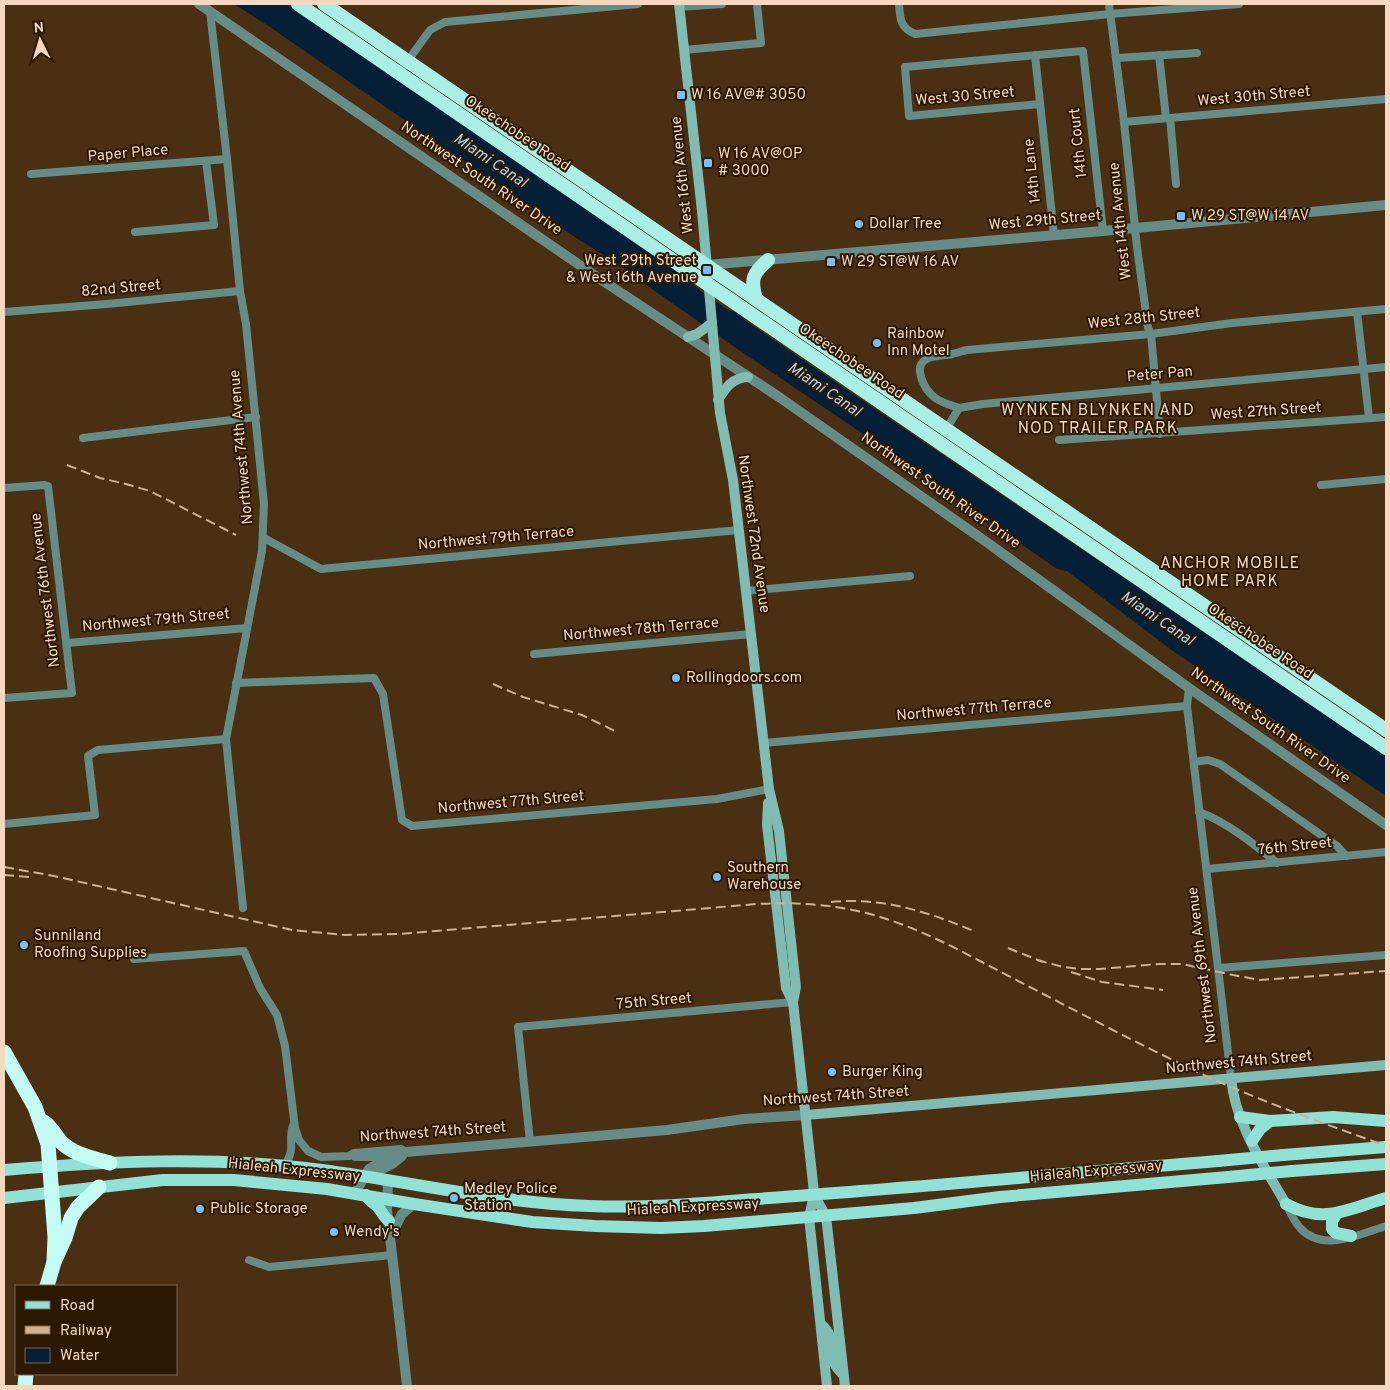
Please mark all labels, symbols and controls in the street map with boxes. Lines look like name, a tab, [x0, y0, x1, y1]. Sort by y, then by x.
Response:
north arrow	[15, 15, 65, 65]
text: N	[33, 20, 45, 37]
street label: West 30 Street	[915, 83, 1015, 111]
street label: West 30th Street	[1197, 83, 1311, 111]
place label: W 16 AV@# 3050	[691, 86, 806, 105]
marker: W 16 AV@# 3050	[675, 89, 687, 101]
street label: Okeechobee Road	[461, 92, 573, 176]
street label: 14th Court	[1066, 107, 1092, 179]
street label: West 16th Avenue	[667, 115, 699, 235]
street label: Northwest South River Drive	[397, 118, 565, 240]
water label: Miami Canal	[449, 129, 531, 193]
street label: 14th Lane	[1020, 138, 1046, 204]
street label: Paper Place	[87, 141, 169, 167]
place label: W 16 AV@OP # 3000	[718, 145, 802, 181]
marker: W 16 AV@OP # 3000	[702, 157, 714, 169]
street label: West 14th Avenue	[1105, 161, 1137, 281]
street label: West 29th Street	[988, 207, 1102, 235]
place label: W 29 ST@W 14 AV	[1191, 207, 1310, 226]
marker: W 29 ST@W 14 AV	[1175, 210, 1187, 222]
place label: Dollar Tree	[869, 215, 941, 234]
marker: Dollar Tree	[853, 218, 865, 230]
place label: West 29th Street & West 16th Avenue	[566, 252, 697, 288]
place label: W 29 ST@W 16 AV	[841, 253, 959, 272]
marker: W 29 ST@W 16 AV	[825, 256, 837, 268]
marker: West 29th Street & West 16th Avenue	[701, 264, 713, 276]
street label: 82nd Street	[80, 276, 162, 302]
street label: West 28th Street	[1087, 304, 1201, 334]
street label: Okeechobee Road	[795, 320, 907, 404]
place label: Rainbow Inn Motel	[887, 325, 950, 361]
marker: Rainbow Inn Motel	[871, 337, 883, 349]
water label: Miami Canal	[783, 358, 865, 422]
street label: Peter Pan	[1126, 363, 1194, 387]
street label: Northwest 74th Avenue	[226, 369, 258, 525]
street label: West 27th Street	[1210, 399, 1322, 425]
district label: WYNKEN BLYNKEN AND NOD TRAILER PARK	[1001, 401, 1195, 439]
street label: Northwest South River Drive	[856, 429, 1024, 553]
street label: Northwest 72nd Avenue	[732, 454, 774, 614]
street label: Northwest 76th Avenue	[27, 512, 65, 668]
street label: Northwest 79th Terrace	[417, 523, 575, 555]
district label: ANCHOR MOBILE HOME PARK	[1160, 554, 1300, 592]
water label: Miami Canal	[1116, 587, 1198, 651]
street label: Okeechobee Road	[1204, 600, 1316, 684]
street label: Northwest 79th Street	[81, 605, 231, 637]
street label: Northwest 78th Terrace	[562, 614, 720, 646]
street label: Northwest South River Drive	[1186, 664, 1354, 788]
place label: Rollingdoors.com	[686, 669, 802, 688]
marker: Rollingdoors.com	[670, 672, 682, 684]
street label: Northwest 77th Terrace	[896, 694, 1052, 726]
street label: Northwest 77th Street	[437, 787, 585, 819]
street label: 76th Street	[1257, 834, 1333, 860]
place label: Southern Warehouse	[727, 859, 801, 895]
marker: Southern Warehouse	[711, 871, 723, 883]
street label: Northwest 69th Avenue	[1184, 886, 1222, 1044]
place label: Sunniland Roofing Supplies	[34, 927, 147, 963]
marker: Sunniland Roofing Supplies	[18, 939, 30, 951]
street label: 75th Street	[615, 989, 693, 1015]
street label: Northwest 74th Street	[1165, 1047, 1313, 1079]
place label: Burger King	[842, 1063, 923, 1082]
marker: Burger King	[826, 1066, 838, 1078]
street label: Northwest 74th Street	[762, 1082, 910, 1112]
street label: Northwest 74th Street	[359, 1118, 507, 1148]
street label: Hialeah Expressway	[227, 1155, 361, 1187]
street label: Hialeah Expressway	[1029, 1157, 1163, 1187]
place label: Medley Police Station	[464, 1180, 557, 1216]
marker: Medley Police Station	[448, 1192, 460, 1204]
street label: Hialeah Expressway	[626, 1195, 760, 1221]
place label: Public Storage	[210, 1200, 308, 1219]
marker: Public Storage	[194, 1203, 206, 1215]
place label: Wendy's	[344, 1223, 400, 1242]
marker: Wendy's	[328, 1226, 340, 1238]
legend	[15, 1285, 178, 1375]
text: Road	[60, 1297, 95, 1316]
text: Railway	[60, 1322, 112, 1341]
text: Water	[60, 1347, 100, 1366]

